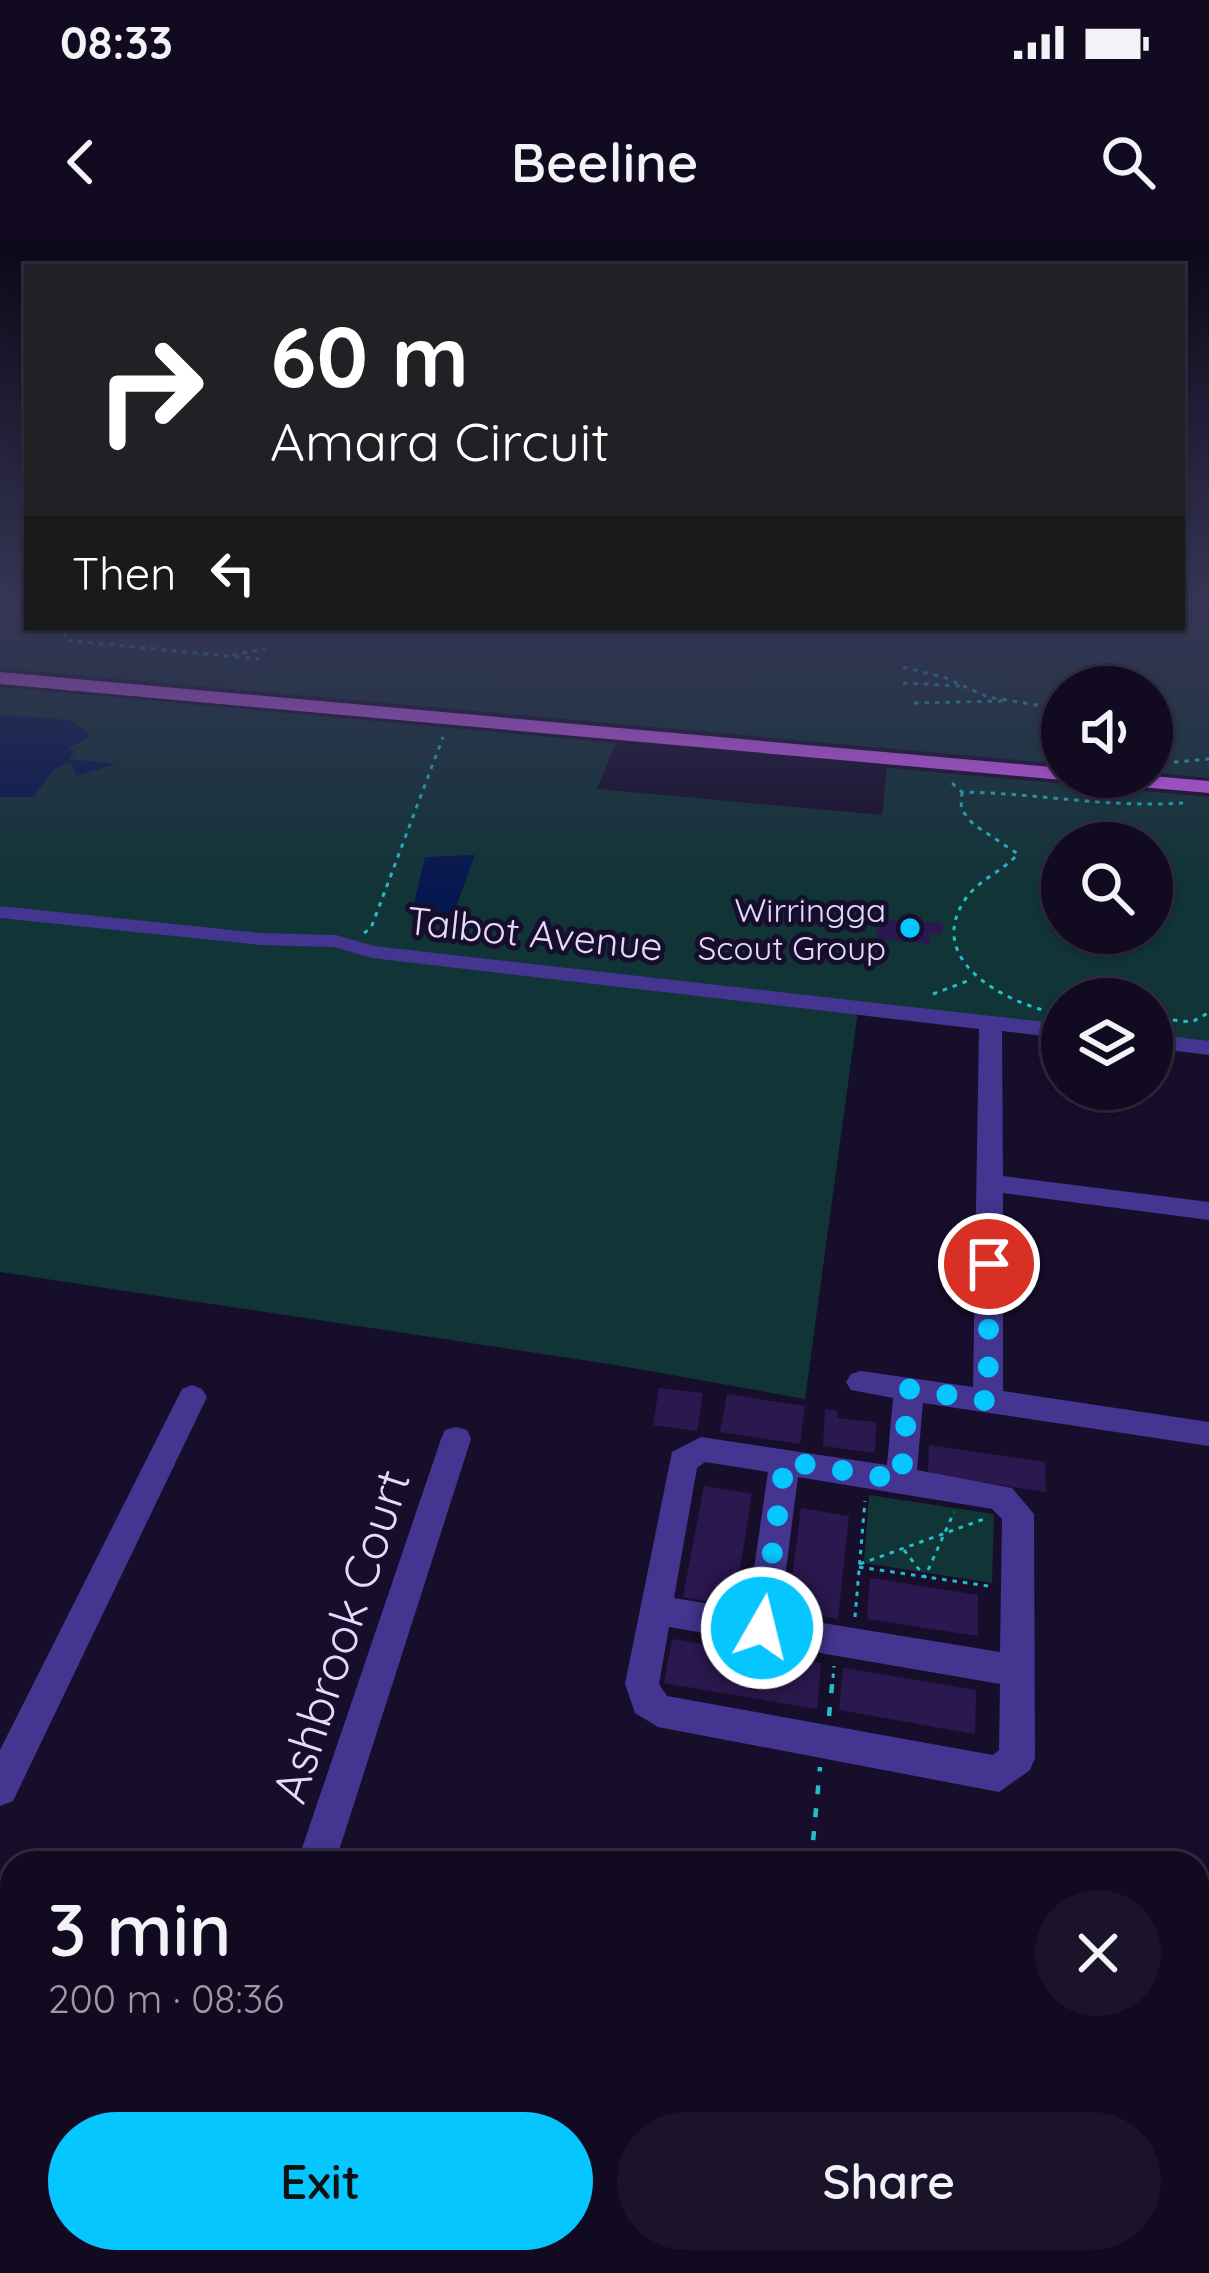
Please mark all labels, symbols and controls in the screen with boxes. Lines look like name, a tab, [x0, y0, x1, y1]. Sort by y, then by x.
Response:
text: 08:33	[60, 14, 173, 70]
text: Beeline	[511, 128, 698, 196]
icon: back	[48, 129, 114, 195]
icon: search	[1095, 129, 1161, 195]
text: 60 m	[270, 303, 469, 408]
icon: right	[72, 312, 228, 468]
text: Amara Circuit	[270, 407, 610, 475]
icon: left	[200, 540, 266, 606]
text: Then	[72, 545, 176, 601]
map controls	[1041, 666, 1173, 1110]
button: sound	[1041, 666, 1173, 798]
button: search	[1041, 822, 1173, 954]
place label: Wirringga Scout Group	[698, 889, 886, 968]
street label: Talbot Avenue	[405, 895, 665, 971]
marker: Wirringga Scout Group	[897, 915, 923, 941]
button: layers	[1041, 978, 1173, 1110]
pin	[938, 1213, 1040, 1315]
icon: arrive	[956, 1231, 1022, 1297]
street label: Ashbrook Court	[258, 1462, 422, 1810]
position arrow	[699, 1565, 825, 1691]
text: 3 min	[48, 1884, 232, 1974]
button: close	[1035, 1890, 1161, 2016]
text: 200 m · 08:36	[48, 1974, 284, 2023]
button: Exit	[48, 2112, 593, 2250]
button: Share	[617, 2112, 1161, 2250]

